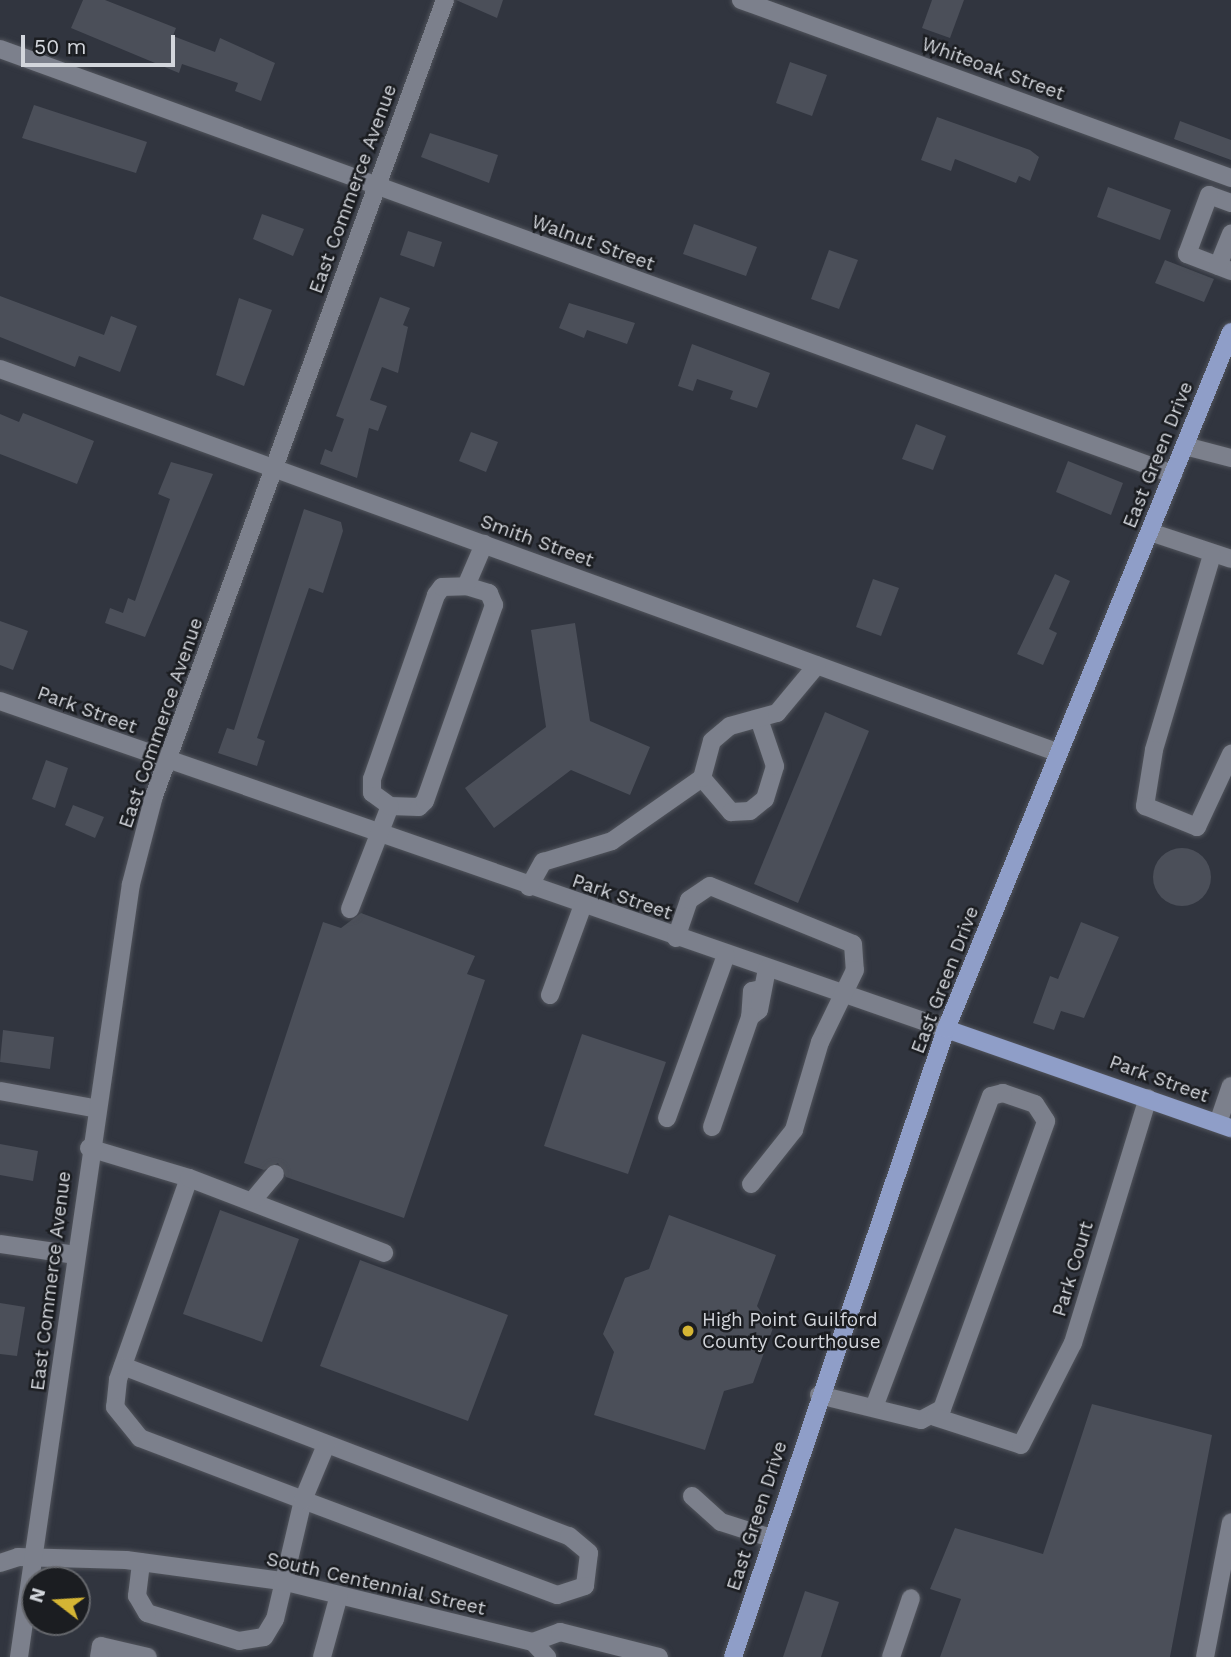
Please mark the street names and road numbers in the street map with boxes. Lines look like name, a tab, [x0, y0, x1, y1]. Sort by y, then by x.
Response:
street label: Whiteoak Street	[918, 33, 1068, 105]
street label: East Commerce Avenue	[304, 81, 402, 297]
street label: Walnut Street	[528, 210, 658, 276]
street label: East Green Drive	[1118, 378, 1198, 532]
street label: Smith Street	[477, 510, 597, 572]
street label: East Commerce Avenue	[114, 614, 208, 832]
street label: Park Street	[34, 681, 140, 739]
street label: Park Street	[569, 869, 675, 925]
street label: East Green Drive	[906, 903, 984, 1057]
street label: Park Street	[1106, 1050, 1212, 1108]
street label: East Commerce Avenue	[26, 1170, 76, 1392]
street label: Park Court	[1048, 1218, 1098, 1320]
street label: East Green Drive	[722, 1438, 792, 1594]
street label: South Centennial Street	[264, 1548, 488, 1620]

